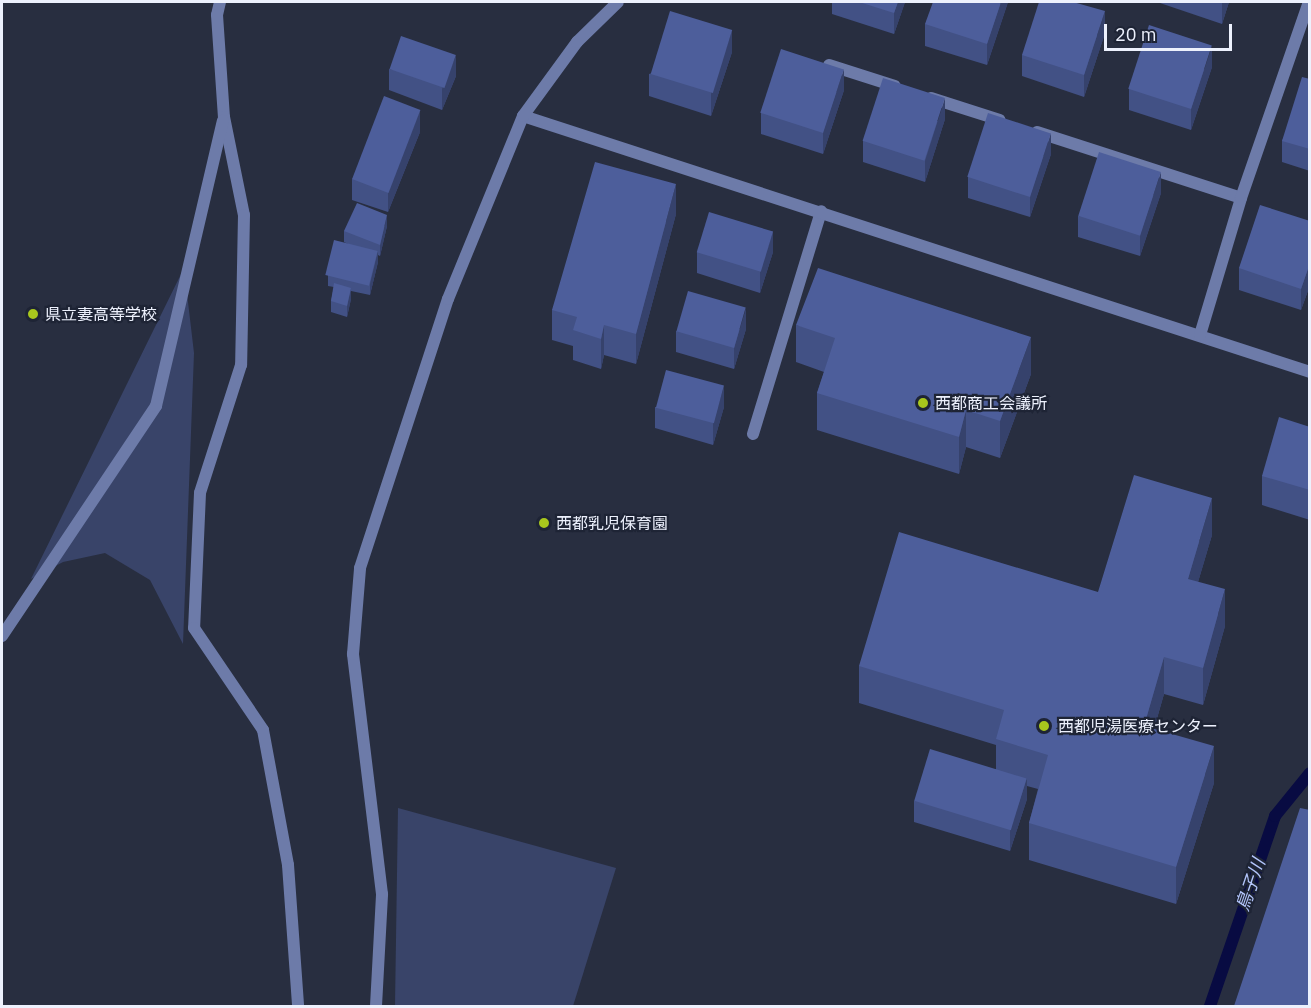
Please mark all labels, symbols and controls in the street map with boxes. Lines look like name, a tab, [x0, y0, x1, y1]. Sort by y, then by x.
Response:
scale bar	[1107, 12, 1234, 50]
text: 20 m	[1115, 23, 1157, 46]
place label: 県立妻高等学校	[45, 304, 157, 324]
marker: 県立妻高等学校	[26, 307, 40, 321]
place label: 西都商工会議所	[935, 393, 1047, 413]
marker: 西都商工会議所	[916, 396, 930, 410]
place label: 西都乳児保育園	[556, 513, 668, 533]
marker: 西都乳児保育園	[537, 516, 551, 530]
place label: 西都児湯医療センター	[1058, 716, 1218, 736]
marker: 西都児湯医療センター	[1035, 717, 1053, 735]
water label: 鳥子川	[1232, 856, 1270, 914]

